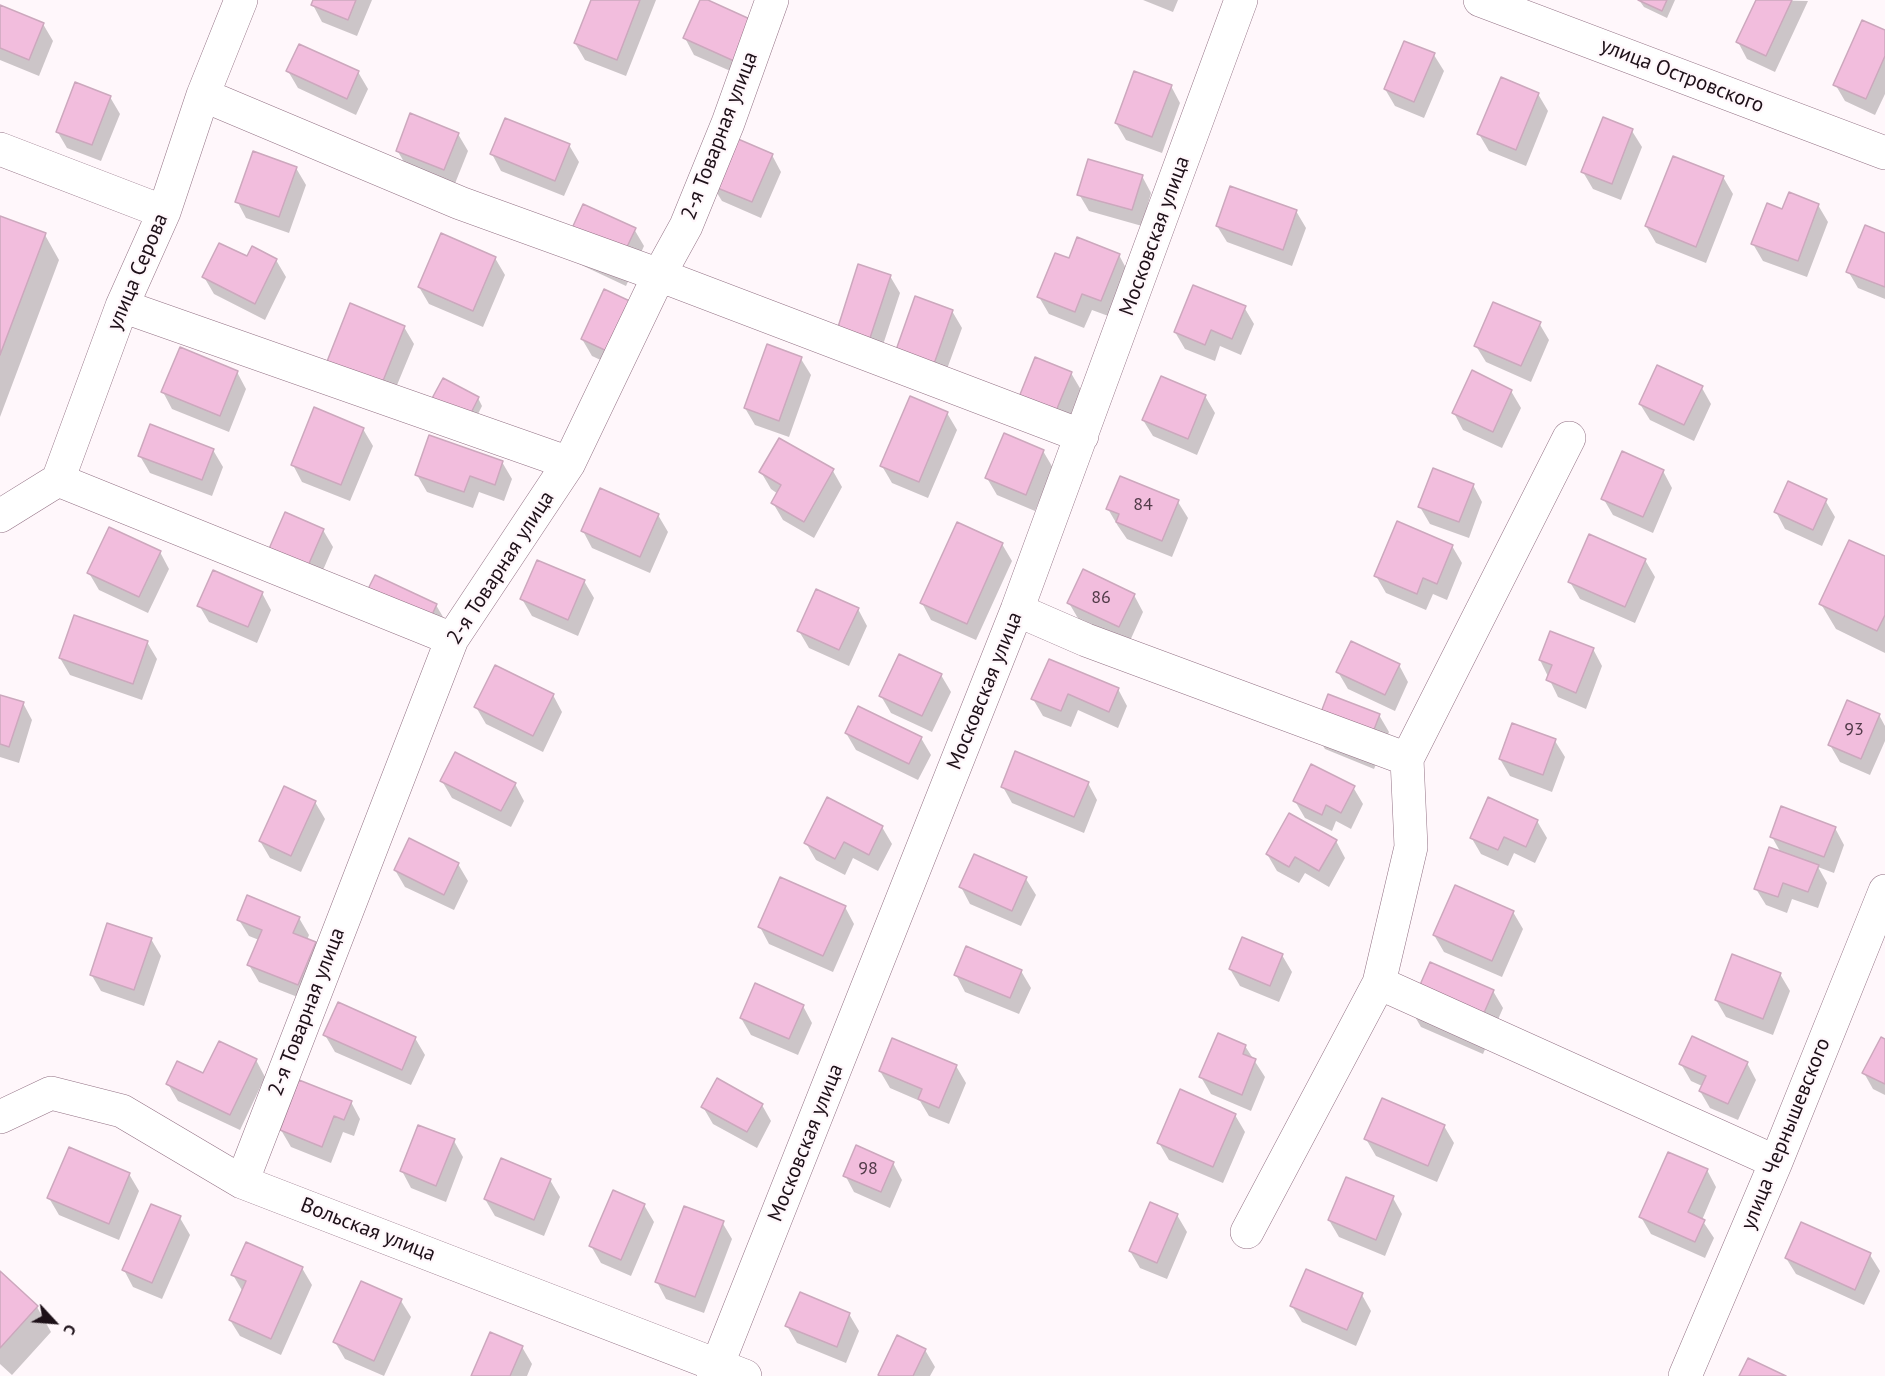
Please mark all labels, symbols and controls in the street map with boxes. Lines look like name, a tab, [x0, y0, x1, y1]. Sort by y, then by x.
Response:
street label: улица Островского	[1597, 33, 1767, 119]
street label: 2-я Товарная улица	[676, 48, 764, 224]
street label: Московская улица	[1114, 153, 1196, 319]
street label: улица Серова	[102, 210, 174, 334]
street label: 2-я Товарная улица	[442, 487, 560, 649]
house number: 84	[1133, 494, 1153, 516]
house number: 86	[1091, 587, 1111, 609]
street label: Московская улица	[942, 608, 1028, 774]
house number: 93	[1844, 719, 1864, 741]
street label: 2-я Товарная улица	[263, 924, 351, 1100]
street label: улица Чернышевского	[1736, 1034, 1836, 1234]
street label: Московская улица	[763, 1060, 849, 1226]
house number: 98	[858, 1158, 878, 1180]
street label: Вольская улица	[297, 1193, 439, 1267]
north arrow	[24, 1292, 84, 1352]
text: С	[59, 1321, 81, 1338]

